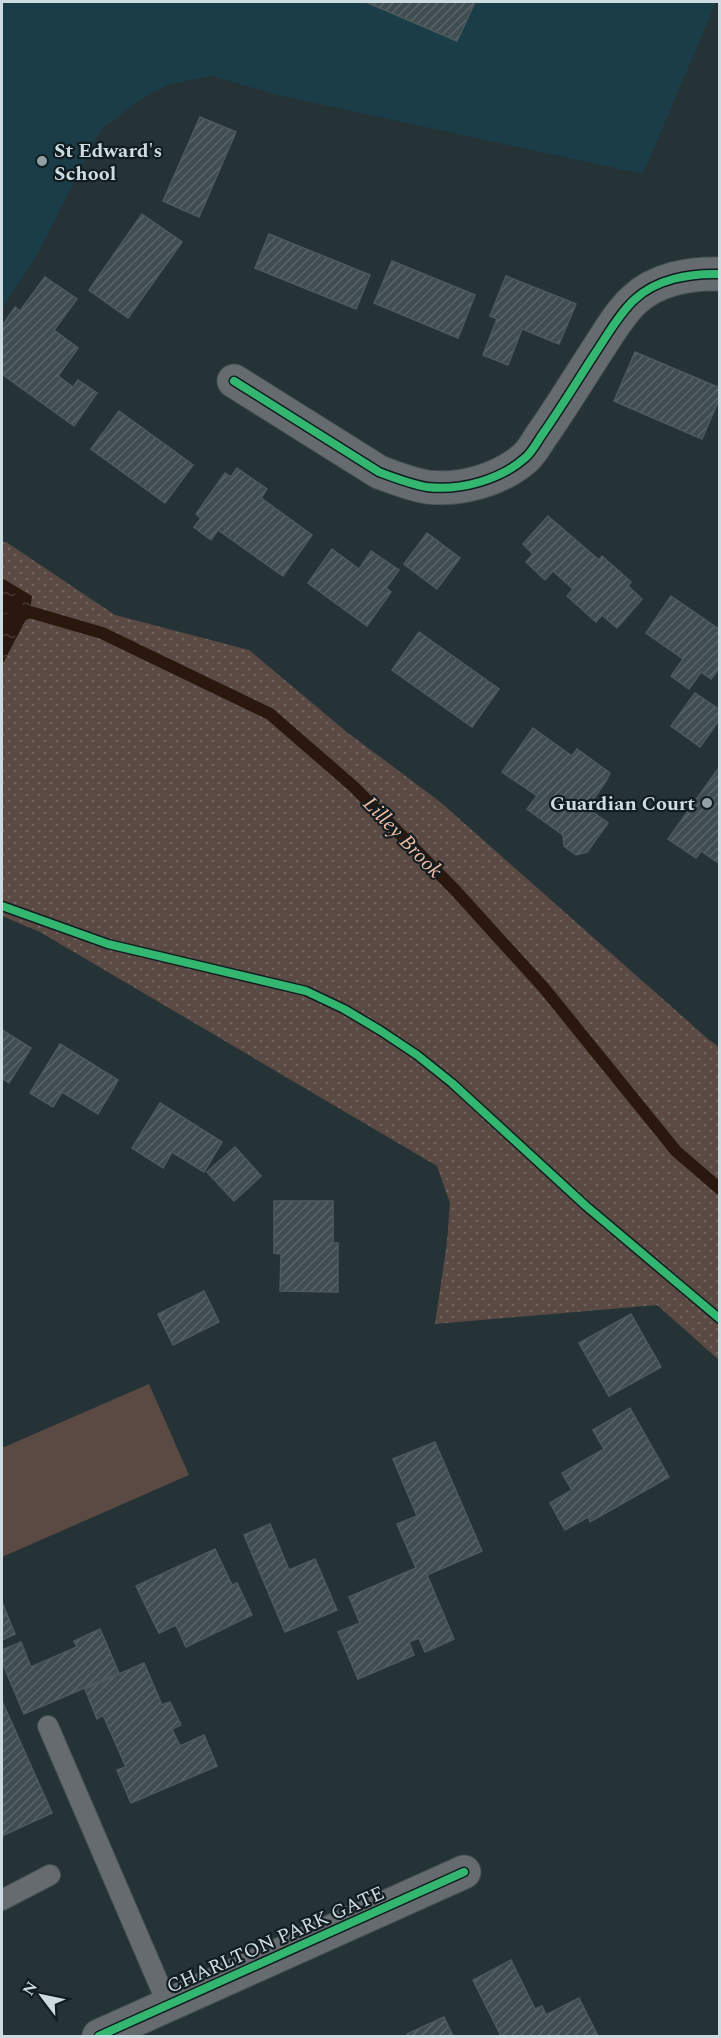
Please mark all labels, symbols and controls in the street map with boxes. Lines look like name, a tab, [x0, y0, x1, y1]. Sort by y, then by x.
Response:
place label: St Edward's School	[54, 136, 162, 189]
marker: St Edward's School	[35, 154, 49, 168]
water label: Lilley Brook	[355, 789, 450, 886]
place label: Guardian Court	[550, 789, 695, 819]
marker: Guardian Court	[700, 796, 714, 810]
street label: CHARLTON PARK GATE	[162, 1878, 389, 2002]
north arrow	[12, 1966, 72, 2026]
text: N	[16, 1977, 44, 2000]

